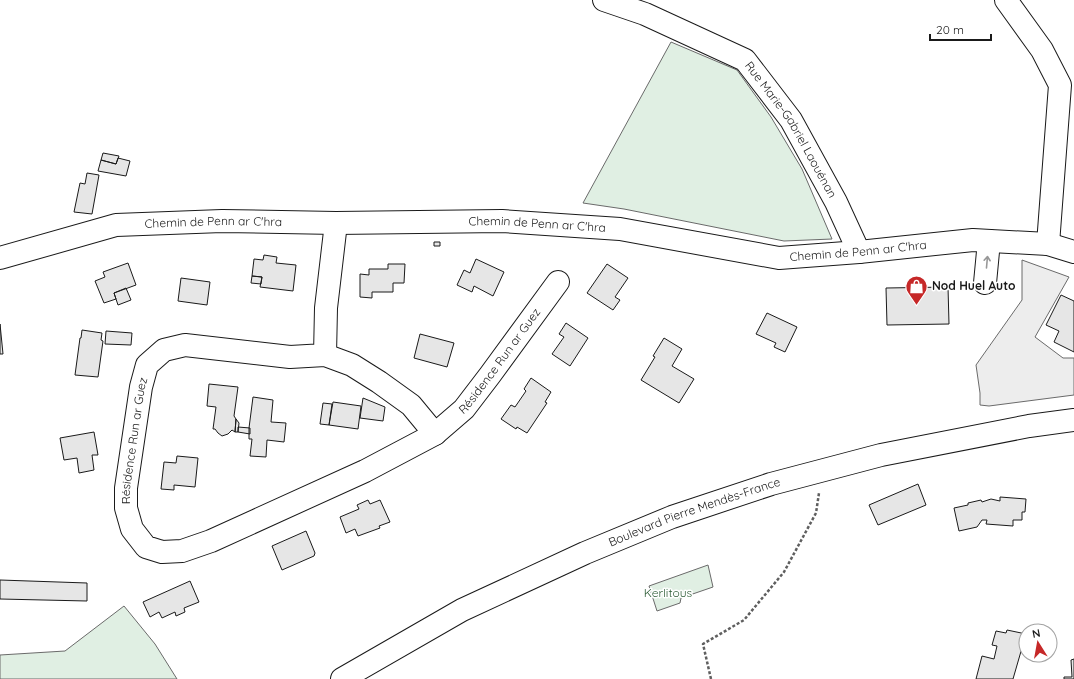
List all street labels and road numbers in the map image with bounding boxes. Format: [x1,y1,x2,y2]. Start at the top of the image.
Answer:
street label: Rue Marie-Gabriel Laouénan [742,58,840,200]
street label: Chemin de Penn ar C'hra [144,213,282,231]
street label: Chemin de Penn ar C'hra [468,213,606,235]
street label: Chemin de Penn ar C'hra [789,237,927,264]
street label: Résidence Run ar Guez [455,305,544,417]
street label: Résidence Run ar Guez [118,375,150,504]
street label: Boulevard Pierre Mendès-France [606,474,782,549]

